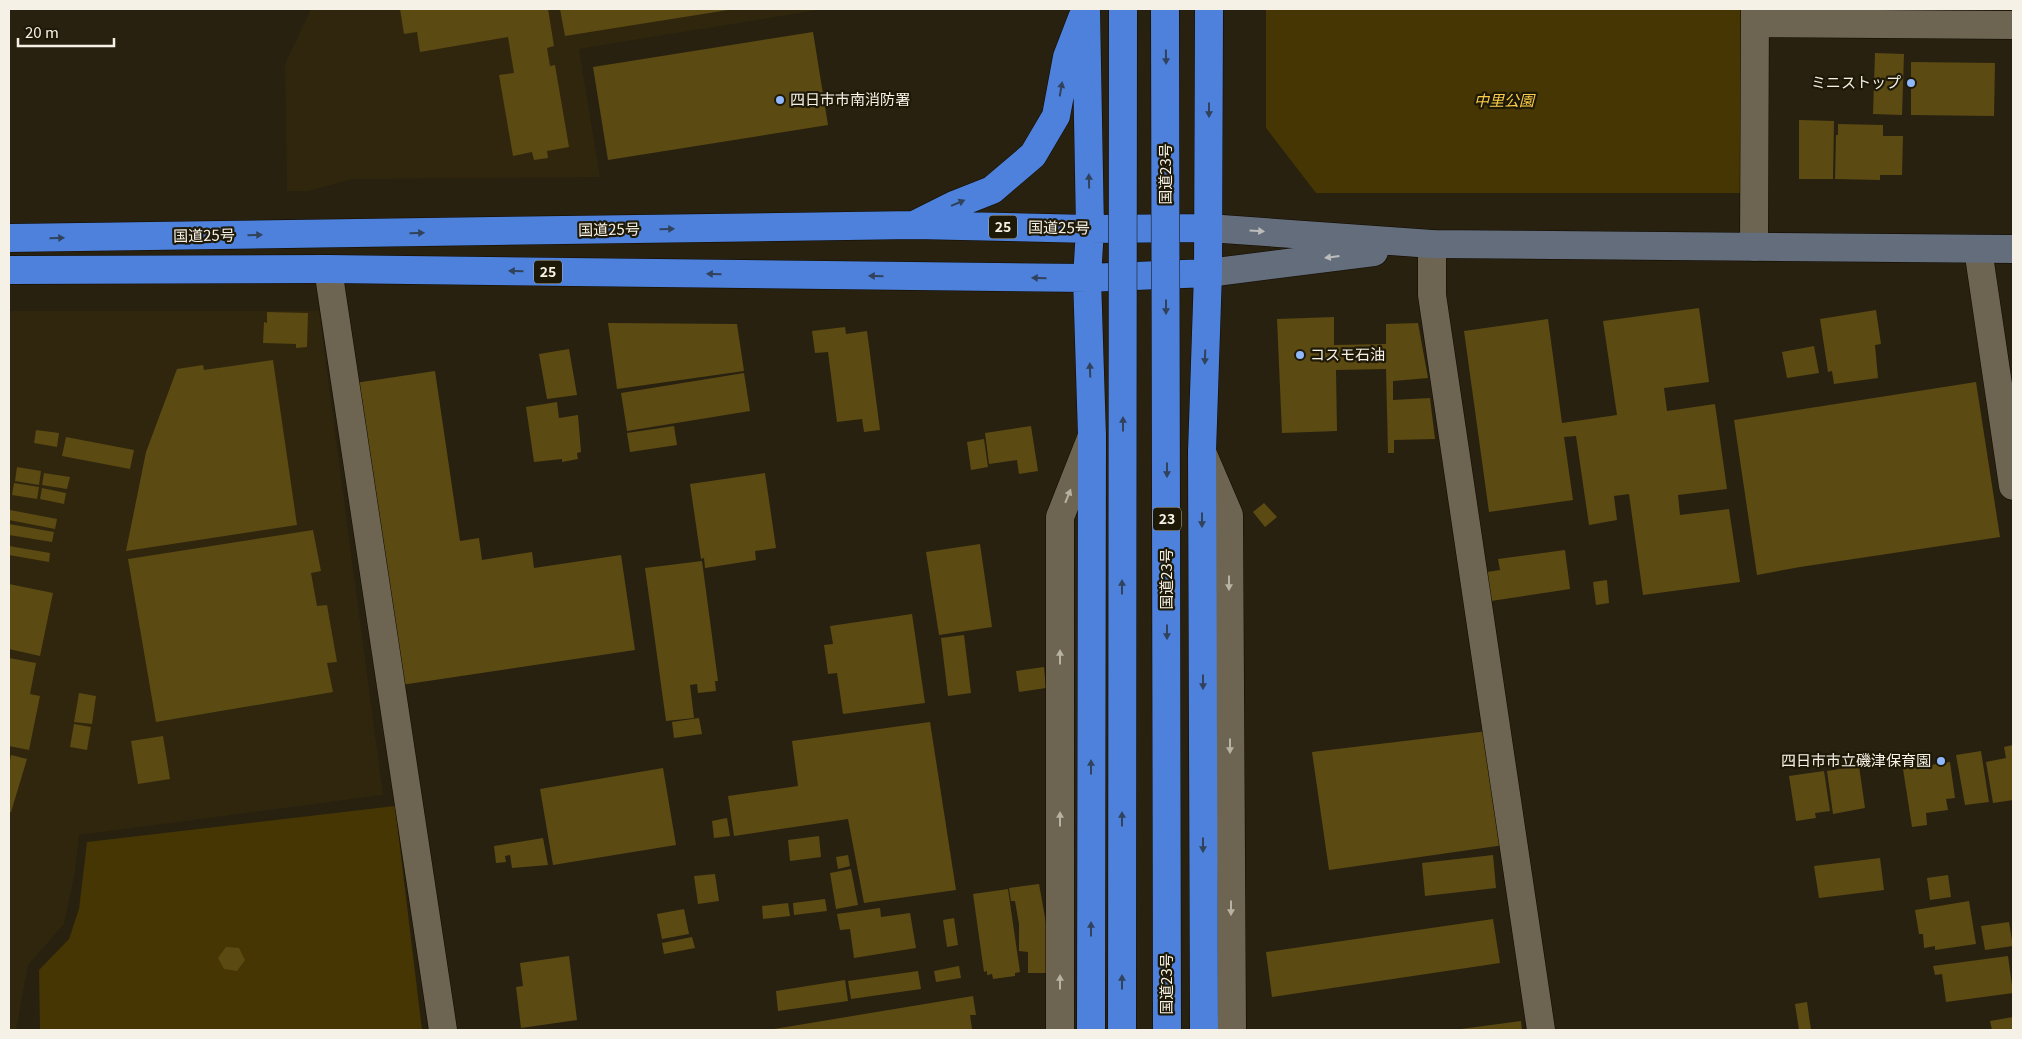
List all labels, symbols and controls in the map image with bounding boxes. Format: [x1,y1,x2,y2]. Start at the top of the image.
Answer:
scale bar [18,15,114,47]
text: 20 m [25,21,59,42]
one-way arrow [1162,50,1170,66]
place label: ミニストップ [1811,71,1901,92]
marker: ミニストップ [1905,77,1917,89]
one-way arrow [1057,81,1065,97]
place label: 四日市市南消防署 [790,88,910,109]
park label: 中里公園 [1474,89,1536,110]
marker: 四日市市南消防署 [774,94,786,106]
one-way arrow [1205,102,1213,118]
street label: 国道23号 [1154,143,1175,205]
one-way arrow [1085,172,1093,188]
one-way arrow [951,199,966,207]
street label: 国道25号 [1028,215,1090,238]
road number: 25 [989,216,1017,238]
street label: 国道25号 [578,217,640,240]
street label: 国道25号 [173,223,235,246]
one-way arrow [660,225,676,233]
one-way arrow [410,228,426,236]
one-way arrow [1249,228,1265,236]
one-way arrow [247,231,263,239]
one-way arrow [50,234,66,242]
one-way arrow [1324,253,1340,261]
road number: 25 [534,260,562,284]
one-way arrow [508,267,524,275]
one-way arrow [705,270,721,278]
one-way arrow [868,272,884,280]
one-way arrow [1030,274,1046,282]
one-way arrow [1162,300,1170,316]
place label: コスモ石油 [1310,343,1385,364]
one-way arrow [1201,349,1209,365]
marker: コスモ石油 [1294,349,1306,361]
one-way arrow [1086,362,1094,378]
one-way arrow [1119,416,1127,432]
one-way arrow [1163,462,1171,478]
one-way arrow [1065,488,1073,503]
road number: 23 [1153,508,1181,530]
one-way arrow [1199,512,1207,528]
street label: 国道23号 [1155,548,1176,610]
one-way arrow [1225,575,1233,591]
one-way arrow [1118,578,1126,594]
one-way arrow [1163,625,1171,641]
one-way arrow [1056,648,1064,664]
one-way arrow [1199,674,1207,690]
one-way arrow [1226,738,1234,754]
place label: 四日市市立磯津保育園 [1781,749,1931,770]
marker: 四日市市立磯津保育園 [1935,755,1947,767]
one-way arrow [1087,758,1095,774]
one-way arrow [1056,811,1064,827]
one-way arrow [1118,811,1126,827]
one-way arrow [1199,837,1207,853]
one-way arrow [1227,900,1235,916]
one-way arrow [1087,921,1095,937]
street label: 国道23号 [1155,953,1176,1015]
one-way arrow [1056,973,1064,989]
one-way arrow [1118,973,1126,989]

